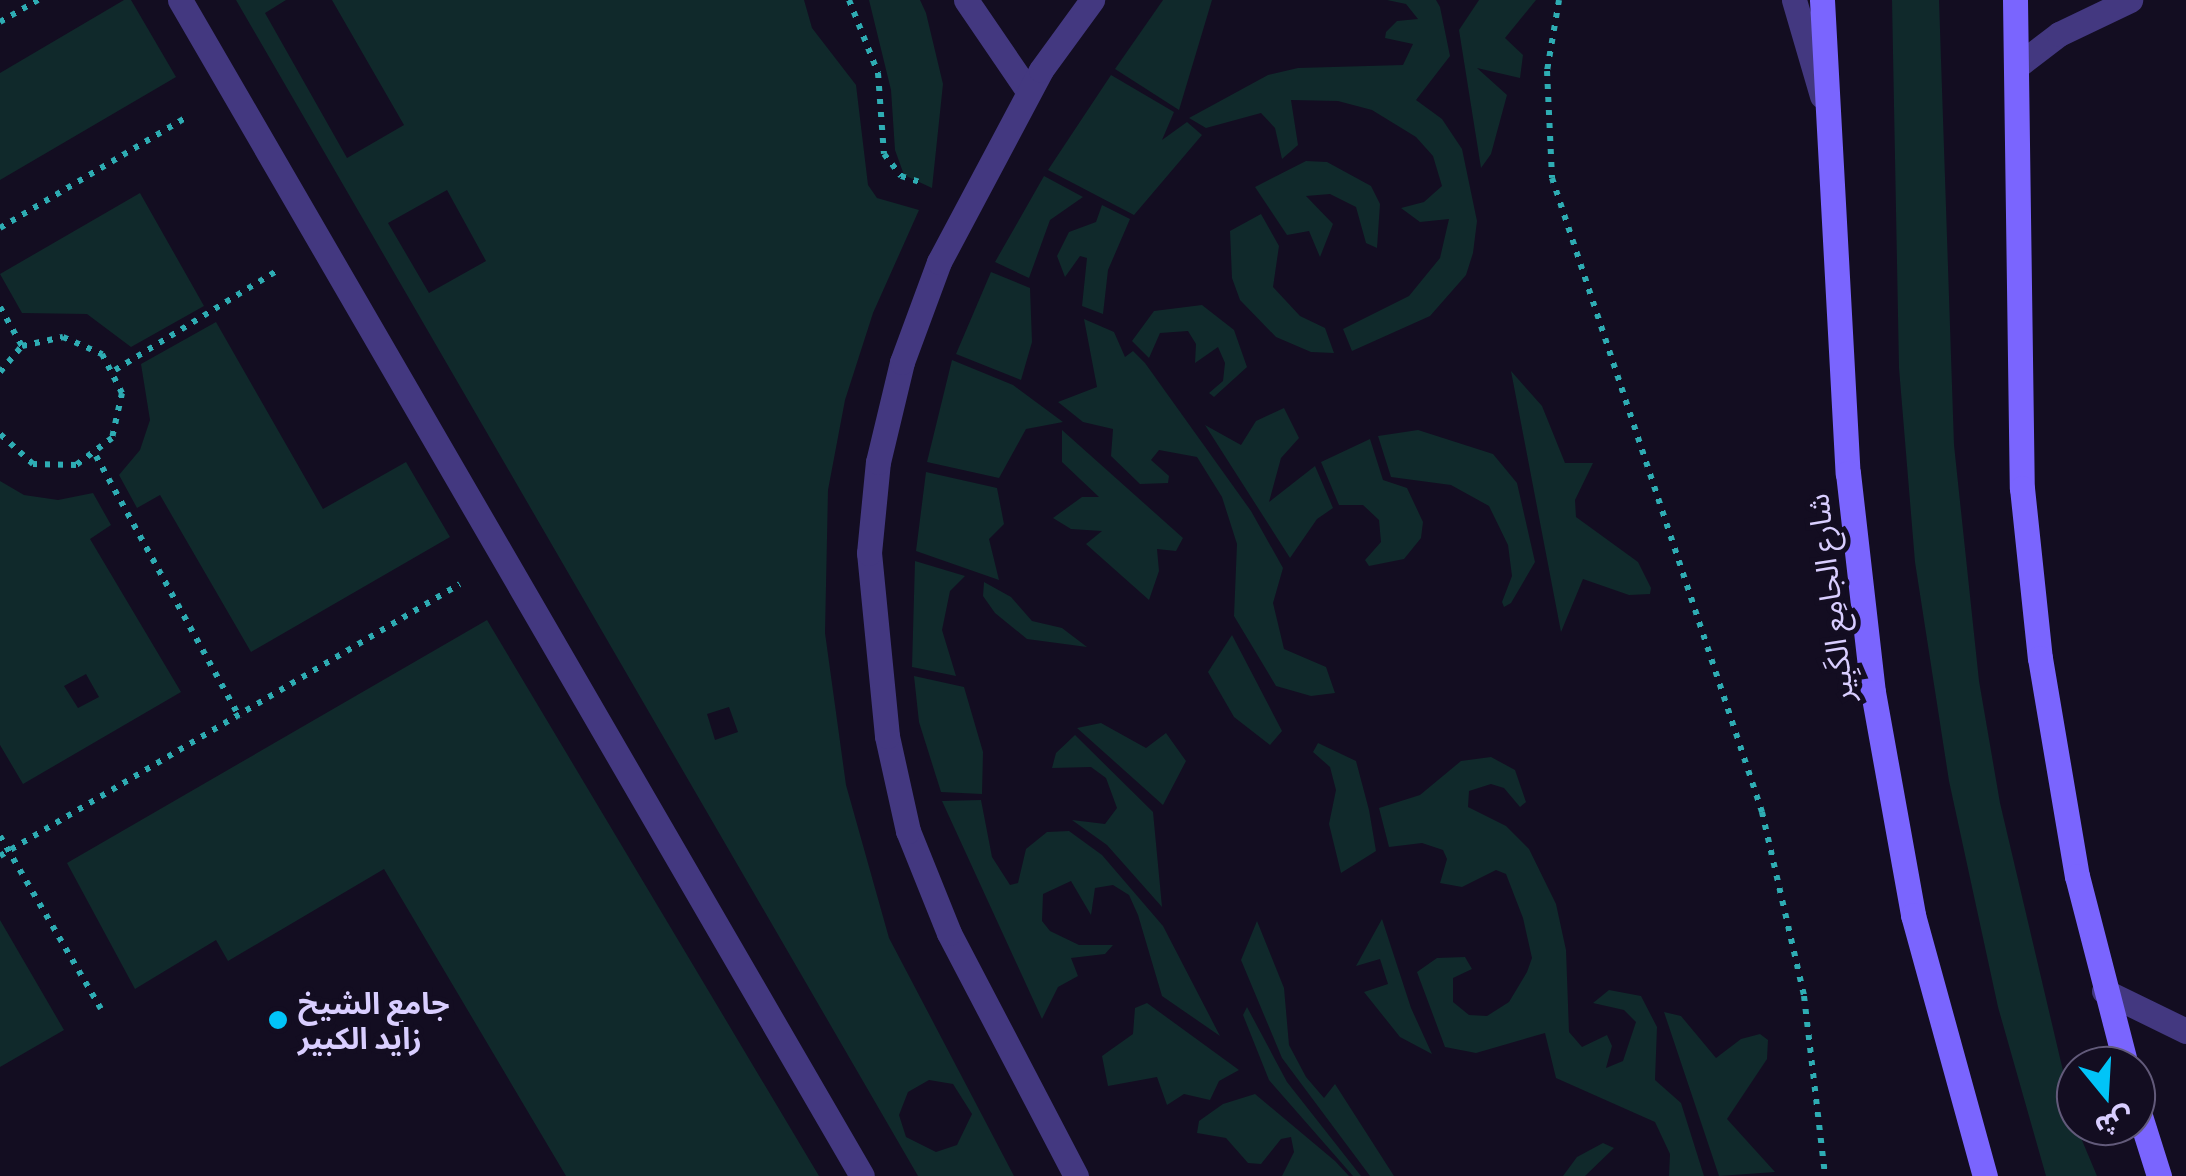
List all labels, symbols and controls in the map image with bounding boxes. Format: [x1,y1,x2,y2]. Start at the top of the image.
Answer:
street label: شارع الجامِع الكَبِير [1799,492,1861,704]
place label: جامع الشيخ زايد الكبير [298,985,450,1056]
marker: جامع الشيخ زايد الكبير [267,1009,289,1031]
north arrow [2056,1046,2156,1146]
text: ش [2090,1097,2140,1149]

